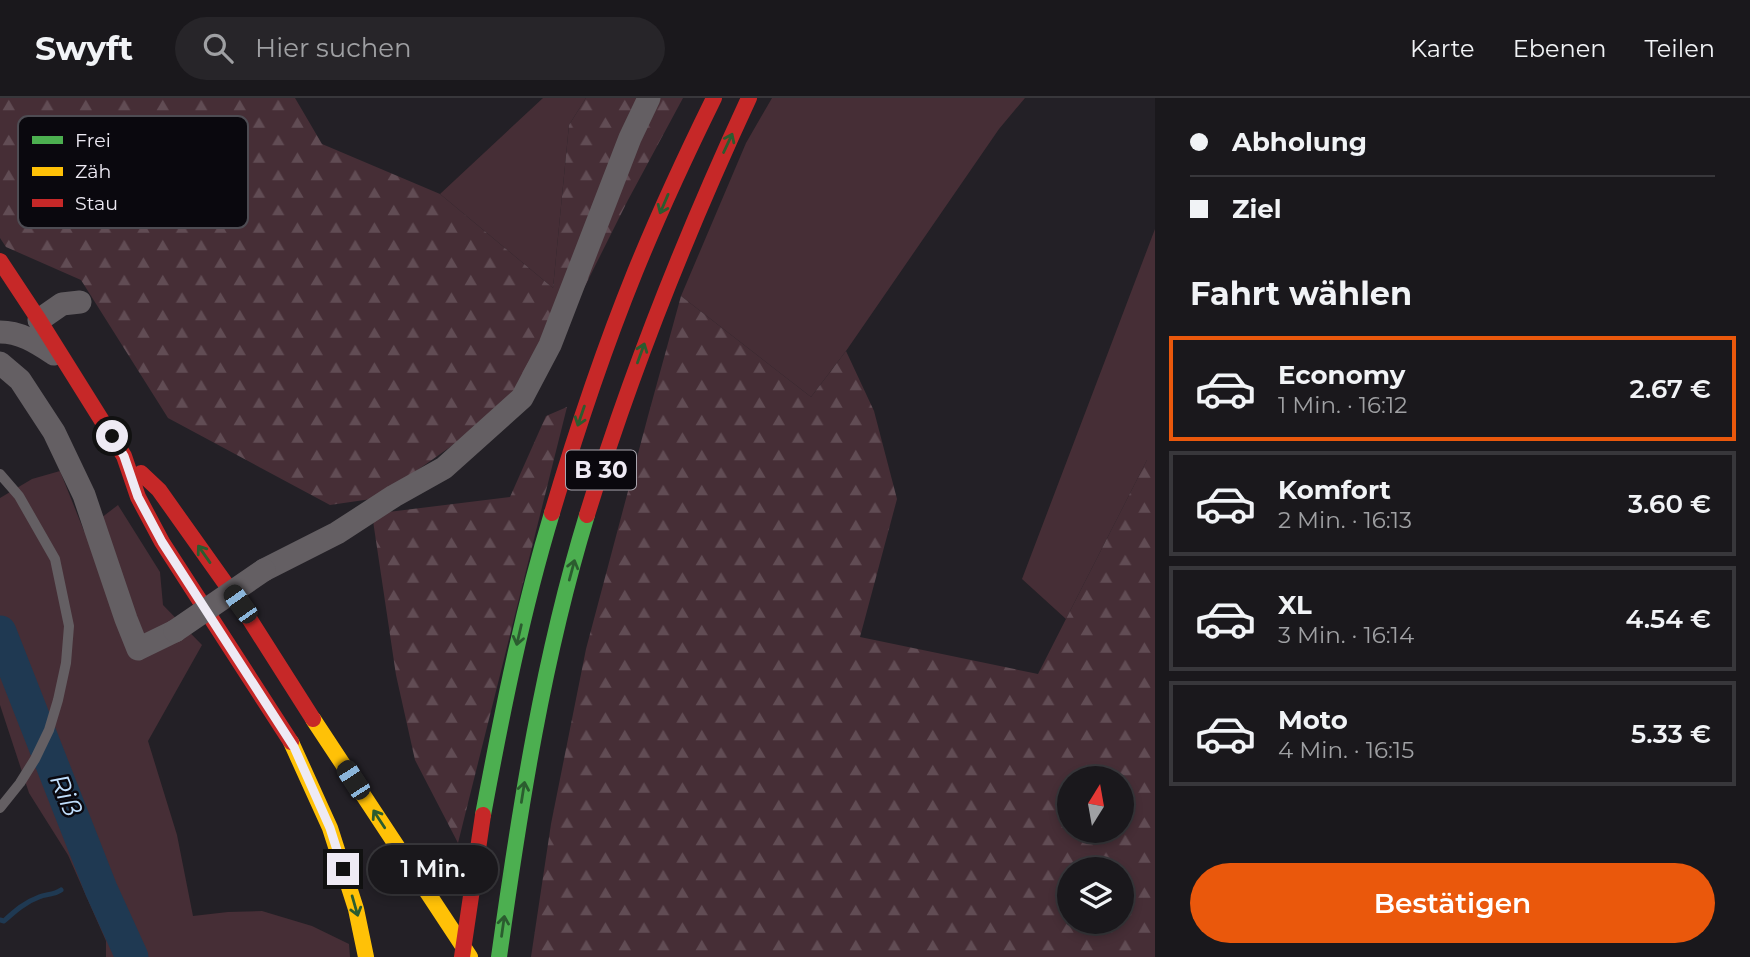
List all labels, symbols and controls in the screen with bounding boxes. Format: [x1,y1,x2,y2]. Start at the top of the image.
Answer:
search box [175,17,665,80]
text: Swyft [35,28,133,68]
icon: search [199,29,237,67]
text: Hier suchen [255,32,412,64]
text: Karte [1410,34,1475,63]
text: Ebenen [1513,34,1606,63]
text: Teilen [1644,34,1715,63]
legend [18,116,248,228]
text: Abholung [1232,126,1367,158]
text: Frei [75,129,111,152]
one-way arrow [722,133,735,154]
text: Zäh [75,160,111,183]
text: Stau [75,192,118,215]
one-way arrow [657,193,670,214]
text: Ziel [1232,193,1282,225]
text: Fahrt wählen [1190,274,1412,313]
one-way arrow [636,342,648,364]
icon: car [1194,357,1257,420]
text: Economy [1278,359,1405,391]
text: 2.67 € [1630,373,1711,405]
text: 1 Min. · 16:12 [1278,391,1407,419]
one-way arrow [574,405,587,427]
route start [96,420,128,452]
road number: B 30 [566,450,636,490]
icon: car [1194,472,1257,535]
text: Komfort [1278,474,1391,506]
text: 3.60 € [1628,488,1711,520]
text: 2 Min. · 16:13 [1278,506,1412,534]
one-way arrow [197,545,211,564]
one-way arrow [566,559,579,581]
car [220,581,261,627]
icon: car [1194,587,1257,650]
text: XL [1278,589,1312,621]
text: 4.54 € [1626,603,1711,635]
text: 3 Min. · 16:14 [1278,621,1414,649]
one-way arrow [511,623,525,646]
icon: car [1194,702,1257,765]
text: Moto [1278,704,1348,736]
text: 5.33 € [1631,718,1711,750]
text: 4 Min. · 16:15 [1278,736,1414,764]
car [333,757,374,803]
north arrow [1057,766,1134,844]
map controls [1057,766,1134,934]
water label: Riß [43,769,89,821]
one-way arrow [517,781,530,804]
one-way arrow [371,809,385,829]
callout: 1 Min. [368,844,497,894]
route end [327,853,359,885]
text: 1 Min. [400,855,466,883]
button: layers [1057,857,1134,934]
button: Bestätigen [1190,863,1715,943]
one-way arrow [349,895,362,917]
one-way arrow [497,915,510,937]

